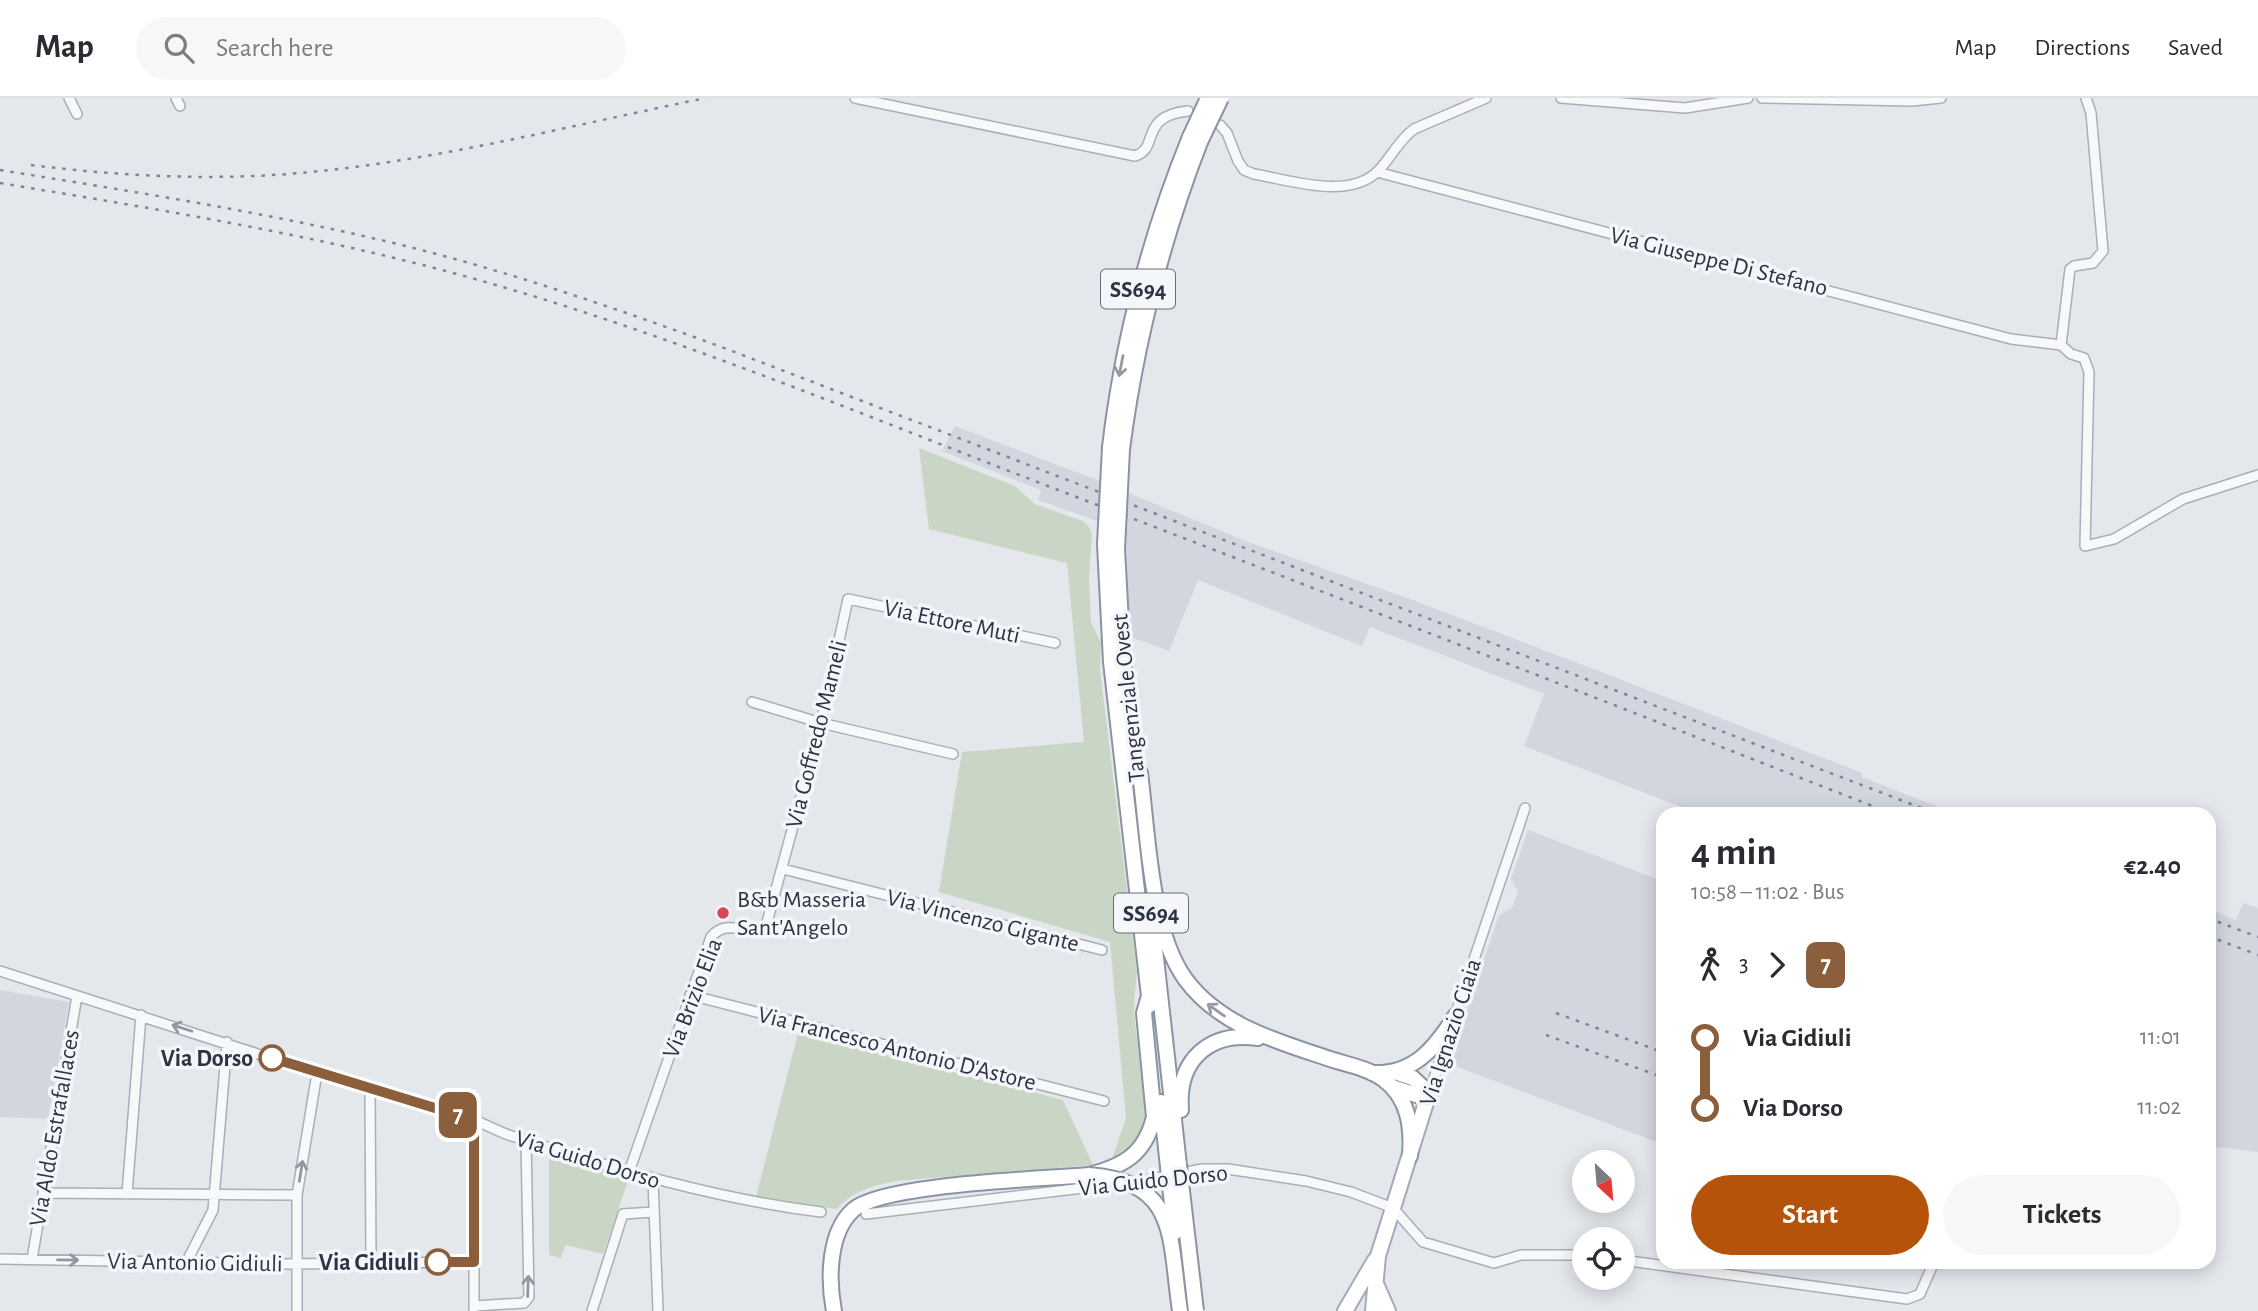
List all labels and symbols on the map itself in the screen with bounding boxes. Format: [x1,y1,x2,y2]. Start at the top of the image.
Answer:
street label: Via Giuseppe Di Stefano [1608,223,1830,301]
road number: SS694 [1101,270,1175,308]
one-way arrow [1113,354,1127,377]
street label: Via Ettore Muti [881,596,1022,648]
street label: Tangenziale Ovest [1108,612,1150,783]
street label: Via Goffredo Mameli [782,638,852,831]
street label: Via Vincenzo Gigante [884,885,1081,956]
place label: B&b Masseria Sant'Angelo [737,888,866,940]
road number: SS694 [1114,894,1188,932]
marker: B&b Masseria Sant'Angelo [715,905,731,921]
street label: Via Brizio Elia [659,935,727,1062]
street label: Via Ignazio Ciaia [1416,956,1486,1109]
street label: Via Francesco Antonio D'Astore [755,1003,1038,1095]
one-way arrow [1207,1003,1226,1017]
one-way arrow [172,1021,194,1034]
street label: Via Aldo Estrafallaces [26,1028,84,1228]
marker: Via Dorso [259,1045,285,1071]
place label: Via Dorso [161,1047,253,1071]
line badge: 7 [435,1092,481,1138]
street label: Via Guido Dorso [512,1127,663,1193]
north arrow [1572,1150,1634,1213]
one-way arrow [295,1160,308,1183]
street label: Via Guido Dorso [1077,1161,1229,1201]
street label: Via Antonio Gidiuli [107,1249,283,1277]
marker: Via Gidiuli [425,1249,451,1275]
place label: Via Gidiuli [319,1251,419,1275]
one-way arrow [56,1254,79,1267]
one-way arrow [521,1275,534,1298]

